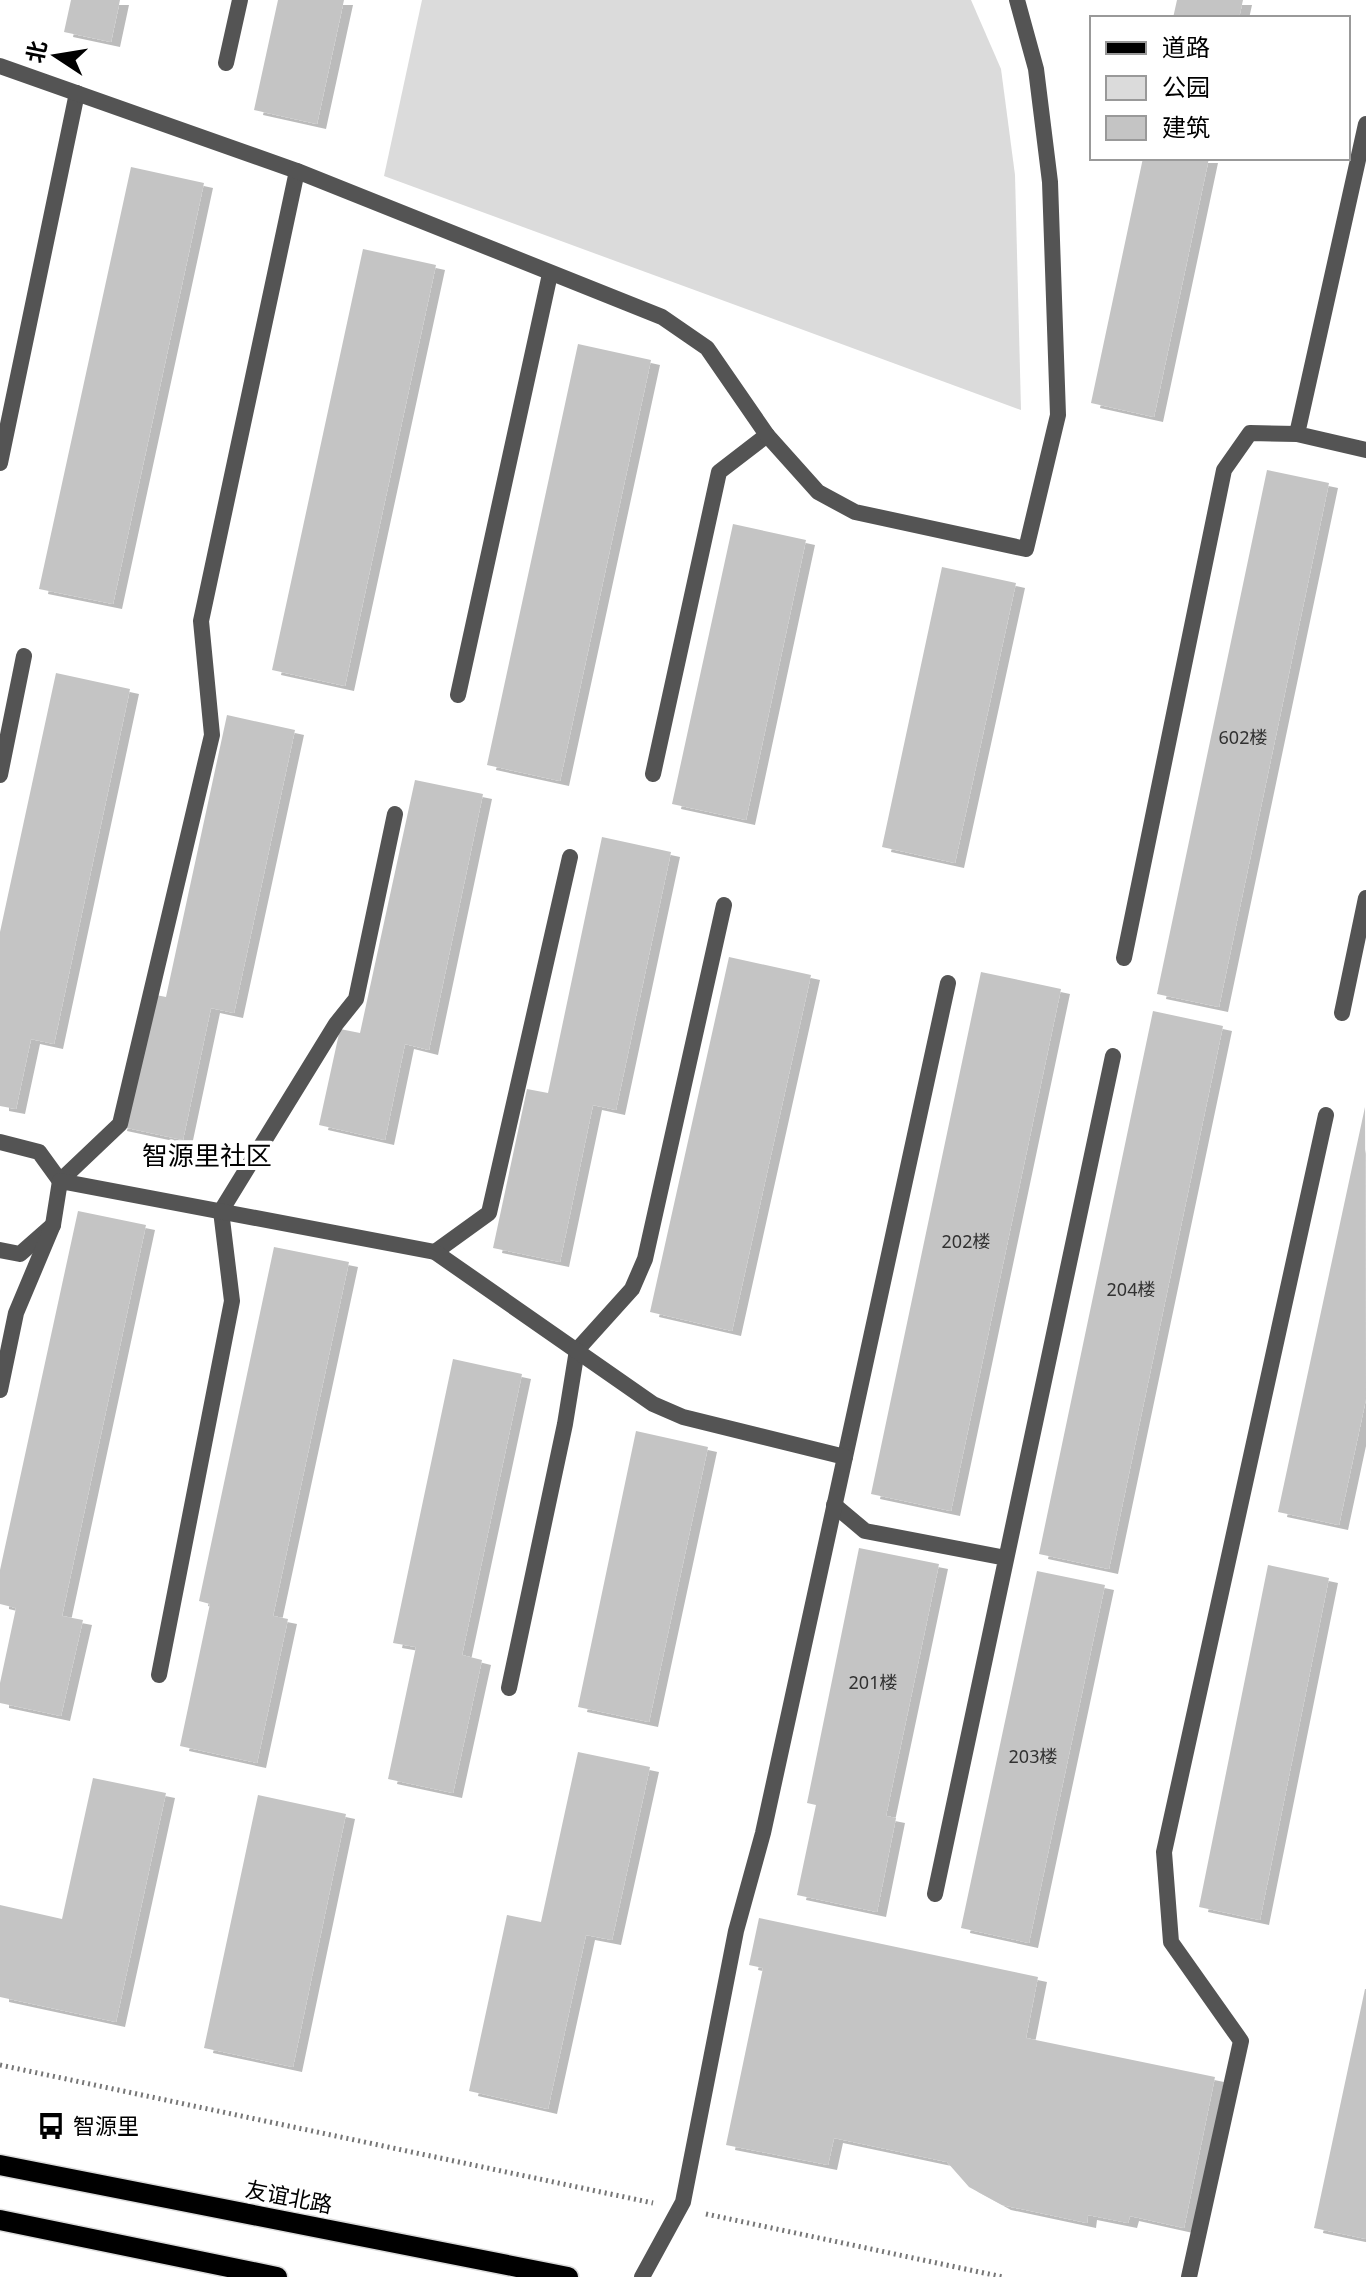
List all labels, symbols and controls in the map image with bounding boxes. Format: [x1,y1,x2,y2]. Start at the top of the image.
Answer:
north arrow [16,16,96,96]
legend [1090,16,1350,160]
text: 道路 [1162,30,1210,63]
text: 北 [18,38,52,66]
text: 公园 [1162,70,1210,103]
text: 建筑 [1162,110,1210,143]
house number: 602楼 [1219,725,1267,749]
district label: 智源里社区 [142,1137,272,1173]
house number: 202楼 [942,1229,990,1253]
house number: 204楼 [1107,1277,1155,1301]
house number: 201楼 [849,1670,897,1694]
house number: 203楼 [1009,1744,1057,1768]
place label: 智源里 [73,2110,139,2140]
bus stop icon: 智源里 [36,2111,66,2141]
street label: 友谊北路 [243,2173,335,2219]

